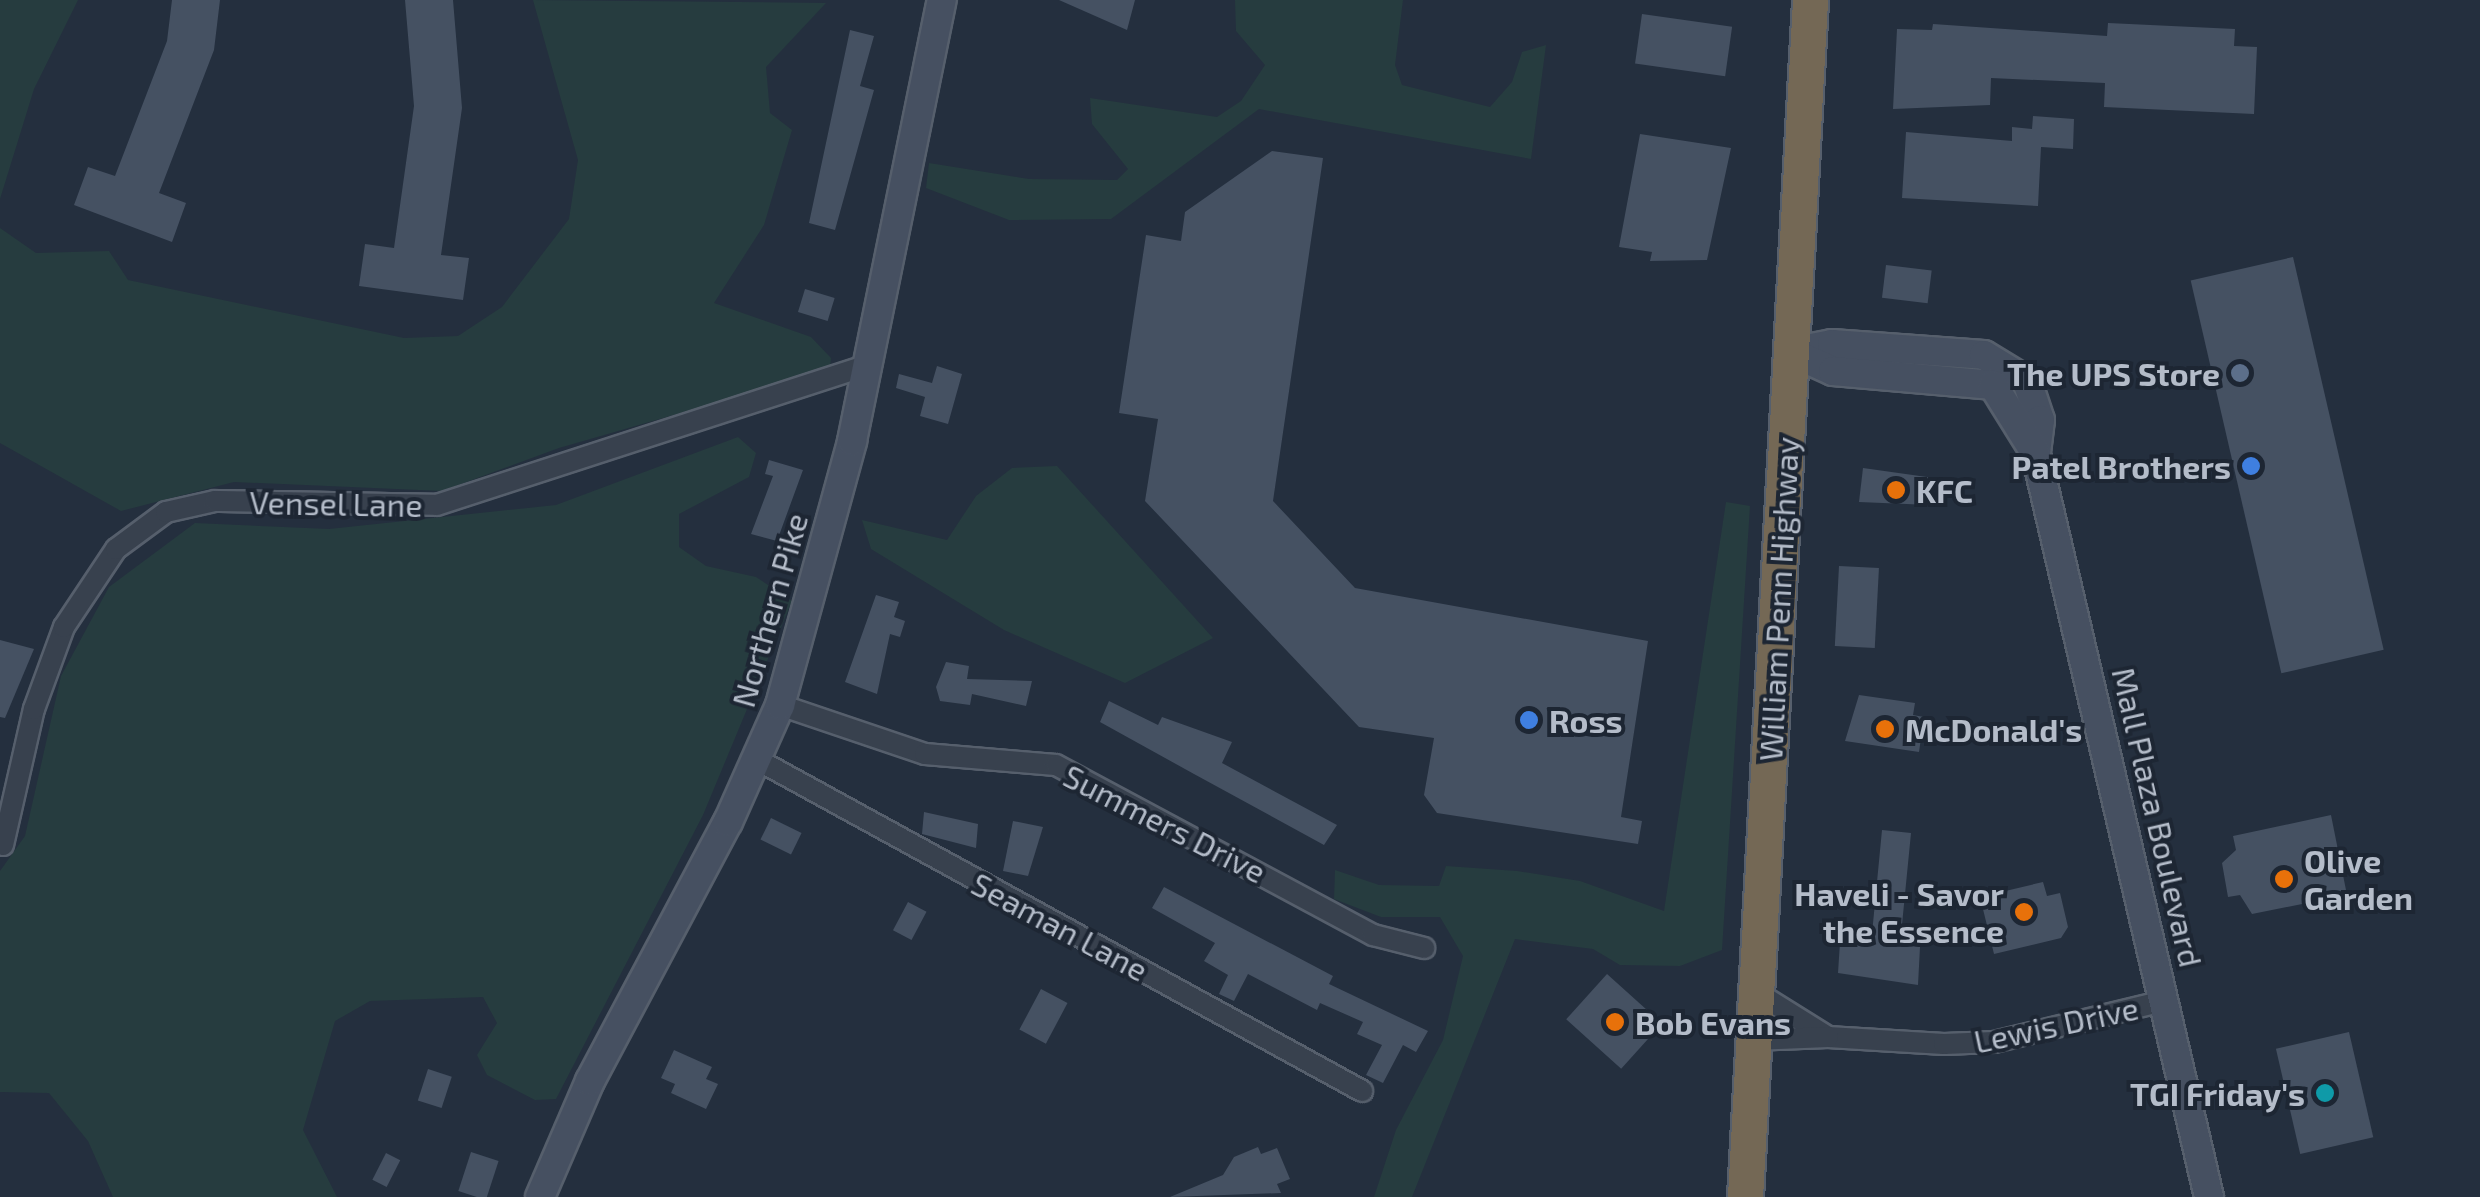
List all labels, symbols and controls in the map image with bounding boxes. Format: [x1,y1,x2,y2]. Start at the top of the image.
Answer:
place label: The UPS Store [2007,354,2220,392]
marker: The UPS Store [2229,362,2251,384]
street label: William Penn Highway [1750,436,1806,762]
place label: Patel Brothers [2011,447,2231,485]
marker: Patel Brothers [2240,455,2262,477]
place label: KFC [1916,471,1973,509]
marker: KFC [1885,479,1907,501]
street label: Vensel Lane [249,482,423,524]
street label: Northern Pike [723,509,815,711]
street label: Mall Plaza Boulevard [2105,663,2211,971]
place label: Ross [1549,701,1622,739]
marker: Ross [1518,709,1540,731]
place label: McDonald's [1905,710,2082,748]
marker: McDonald's [1874,718,1896,740]
street label: Summers Drive [1058,756,1272,890]
place label: Olive Garden [2304,842,2413,917]
street label: Seaman Lane [965,864,1155,988]
marker: Olive Garden [2273,868,2295,890]
place label: Haveli - Savor the Essence [1794,875,2004,950]
marker: Haveli - Savor the Essence [2013,901,2035,923]
street label: Lewis Drive [1970,988,2142,1060]
place label: Bob Evans [1635,1003,1791,1041]
marker: Bob Evans [1604,1011,1626,1033]
place label: TGI Friday's [2130,1074,2305,1112]
marker: TGI Friday's [2314,1082,2336,1104]

